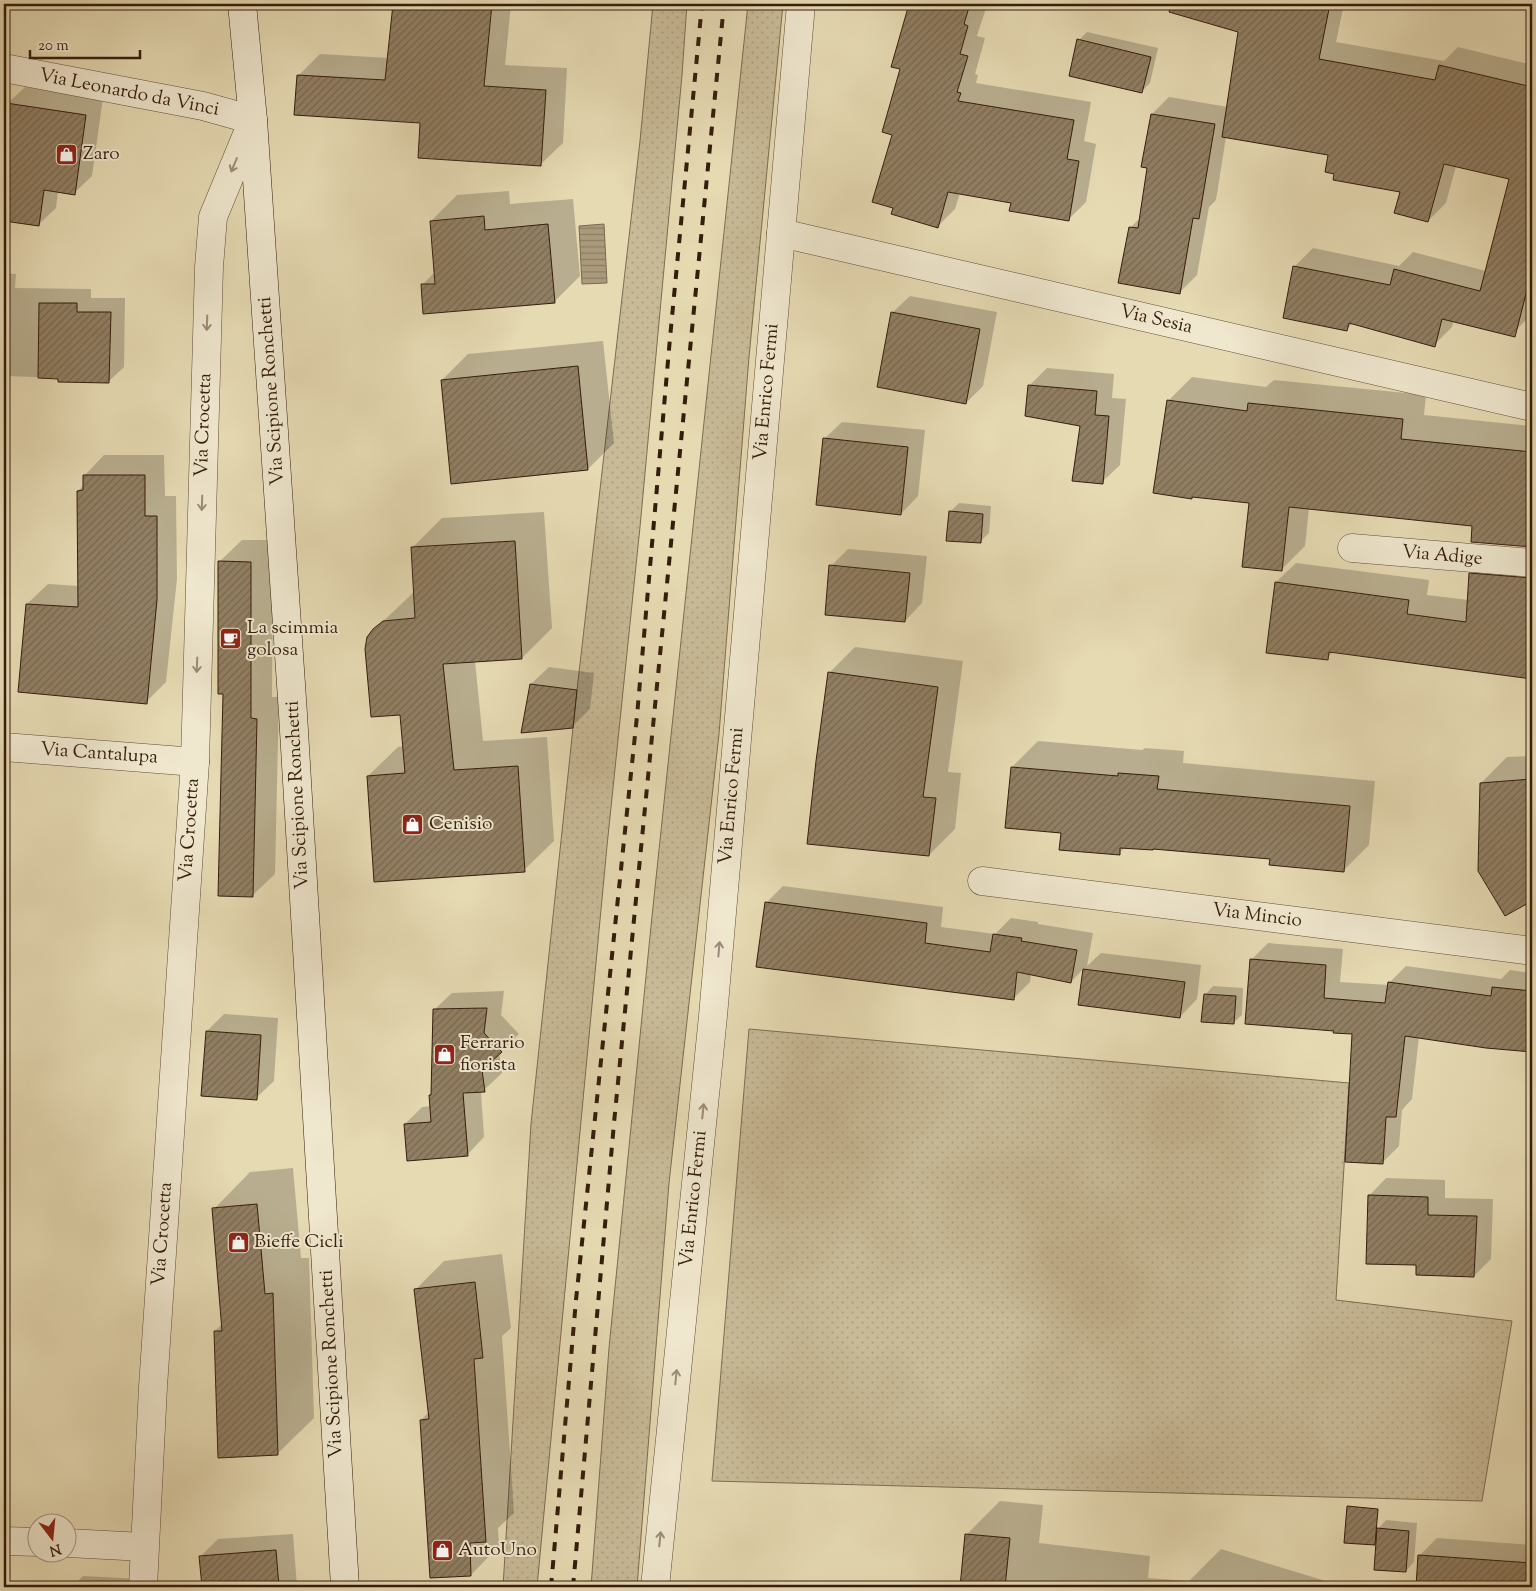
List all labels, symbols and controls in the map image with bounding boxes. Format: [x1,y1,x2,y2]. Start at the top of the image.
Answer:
scale bar [30,28,140,60]
text: 20 m [38,36,69,57]
street label: Via Leonardo da Vinci [37,62,221,124]
place label: Zaro [83,141,120,168]
shop icon: Zaro [55,142,79,166]
one-way arrow [229,157,239,172]
street label: Via Scipione Ronchetti [252,296,292,486]
street label: Via Sesia [1117,298,1195,342]
one-way arrow [202,314,212,331]
street label: Via Enrico Fermi [748,322,786,462]
street label: Via Crocetta [189,372,219,477]
one-way arrow [197,494,207,511]
street label: Via Adige [1400,539,1484,573]
place label: La scimmia golosa [247,615,339,664]
cafe icon: La scimmia golosa [219,627,243,651]
one-way arrow [193,657,202,673]
street label: Via Scipione Ronchetti [280,700,316,890]
street label: Via Enrico Fermi [713,726,751,866]
street label: Via Cantalupa [39,736,159,772]
street label: Via Crocetta [173,777,207,883]
place label: Cenisio [429,811,492,838]
shop icon: Cenisio [401,812,425,836]
street label: Via Mincio [1210,897,1304,935]
one-way arrow [714,941,723,957]
place label: Ferrario fiorista [460,1030,525,1079]
shop icon: Ferrario fiorista [432,1042,456,1066]
one-way arrow [698,1103,708,1119]
street label: Via Enrico Fermi [673,1129,715,1269]
street label: Via Crocetta [146,1181,180,1287]
place label: Bieffe Cicli [254,1229,344,1256]
shop icon: Bieffe Cicli [226,1230,250,1254]
street label: Via Scipione Ronchetti [314,1269,350,1459]
one-way arrow [671,1369,681,1385]
north arrow [28,1514,78,1564]
one-way arrow [655,1531,665,1547]
text: N [47,1537,63,1560]
place label: AutoUno [458,1537,537,1564]
shop icon: AutoUno [430,1538,454,1562]

